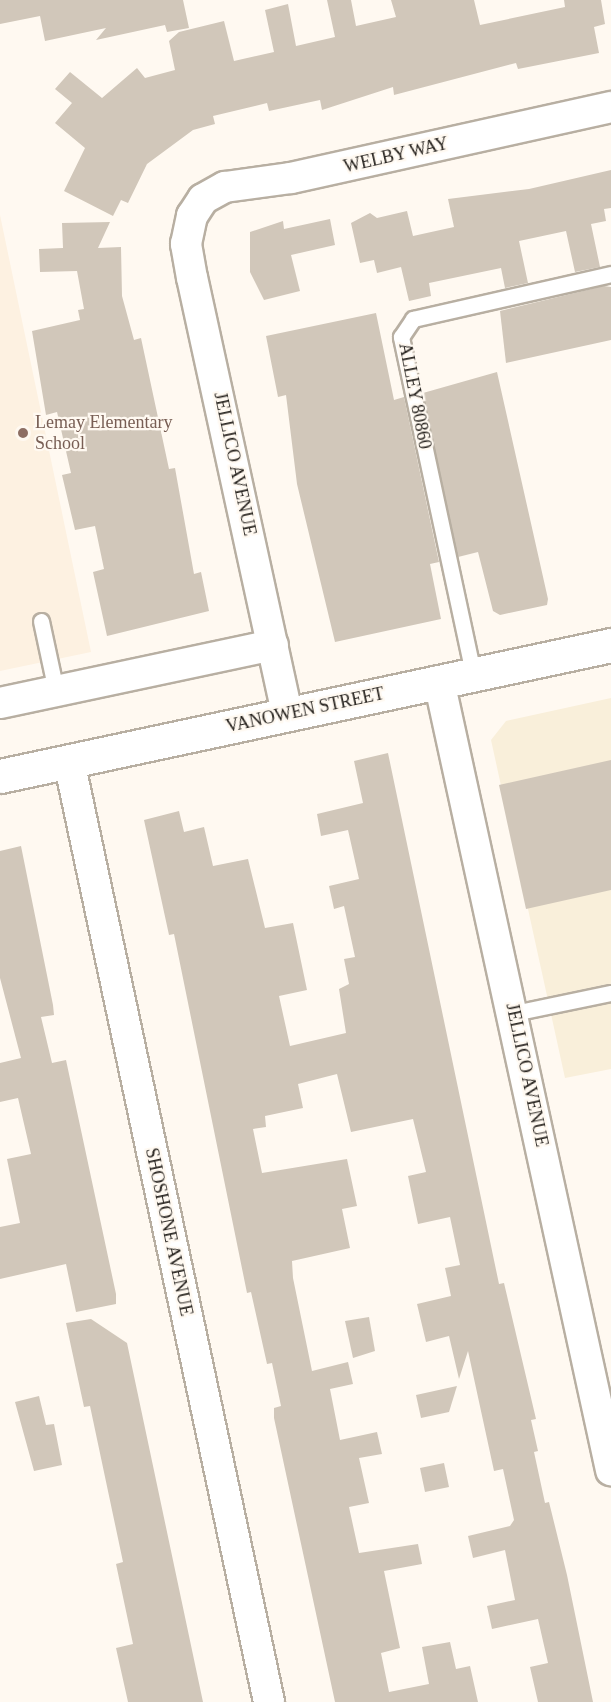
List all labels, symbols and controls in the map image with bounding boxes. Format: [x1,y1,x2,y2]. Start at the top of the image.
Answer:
street label: WELBY WAY [341,132,451,178]
street label: ALLEY 80860 [394,341,436,451]
street label: JELLICO AVENUE [209,390,261,538]
place label: Lemay Elementary School [35,412,172,454]
marker: Lemay Elementary School [16,426,30,440]
street label: VANOWEN STREET [224,683,386,737]
street label: JELLICO AVENUE [501,1001,553,1149]
street label: SHOSHONE AVENUE [141,1146,197,1318]

